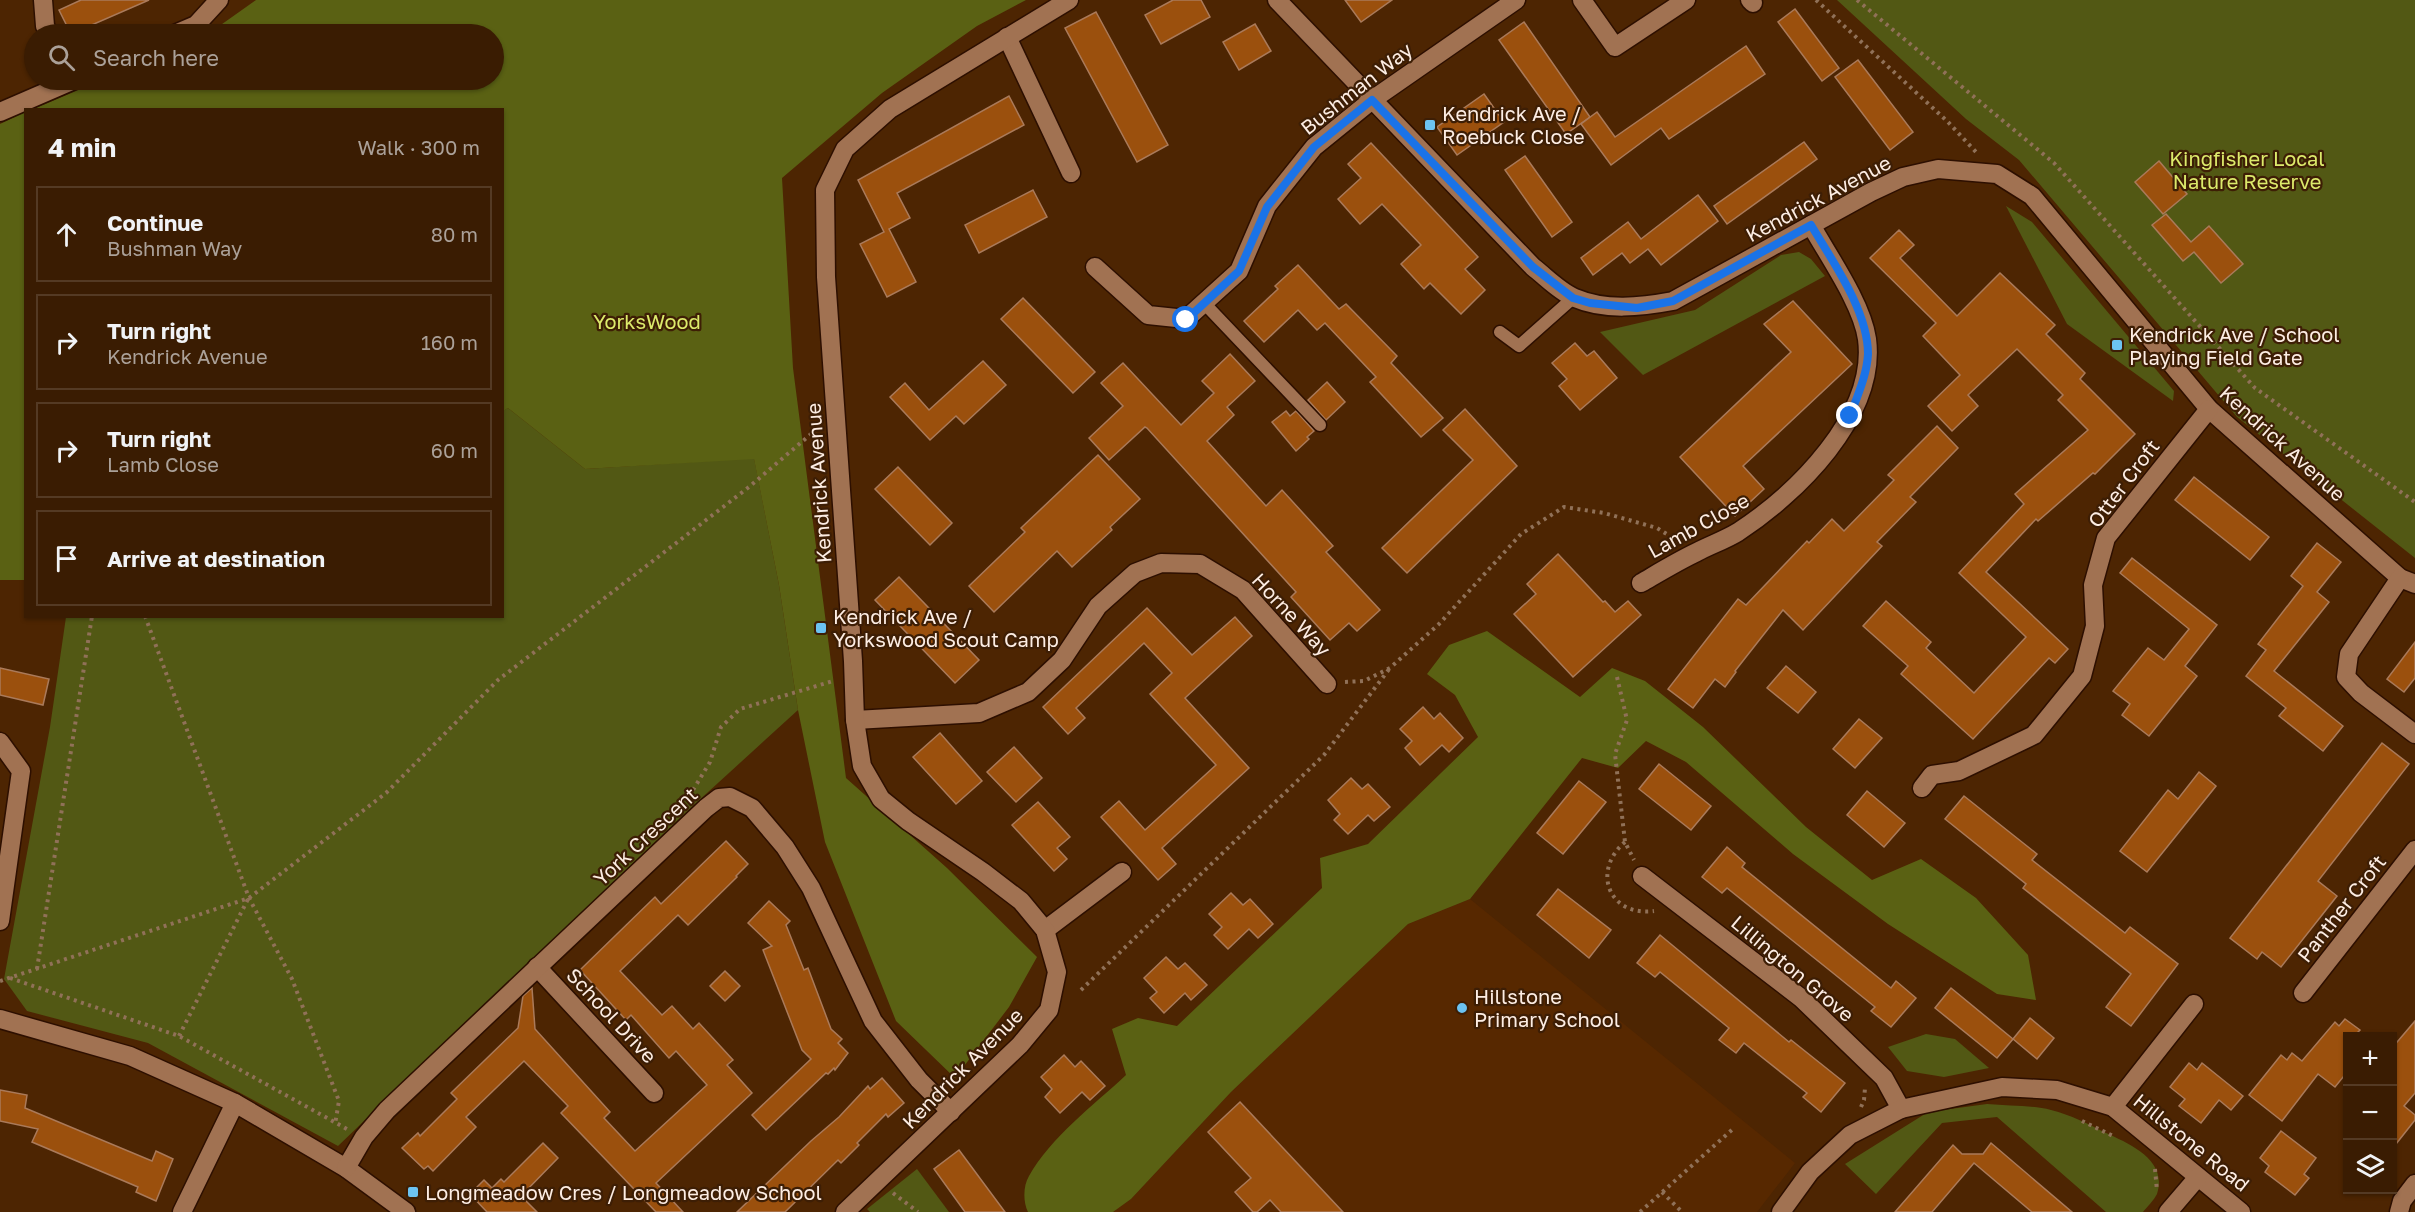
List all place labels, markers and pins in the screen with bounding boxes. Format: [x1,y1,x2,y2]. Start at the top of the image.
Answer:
place label: Kendrick Ave / Roebuck Close [1442,101,1585,148]
marker: Kendrick Ave / Roebuck Close [1423,118,1437,132]
place label: Kendrick Ave / School Playing Field Gate [2129,322,2340,369]
marker: Kendrick Ave / School Playing Field Gate [2110,338,2124,352]
place label: Kendrick Ave / Yorkswood Scout Camp [833,604,1059,651]
marker: Kendrick Ave / Yorkswood Scout Camp [814,621,828,635]
place label: Hillstone Primary School [1474,984,1620,1031]
marker: Hillstone Primary School [1455,1001,1469,1015]
place label: Longmeadow Cres / Longmeadow School [425,1180,822,1204]
marker: Longmeadow Cres / Longmeadow School [406,1185,420,1199]

